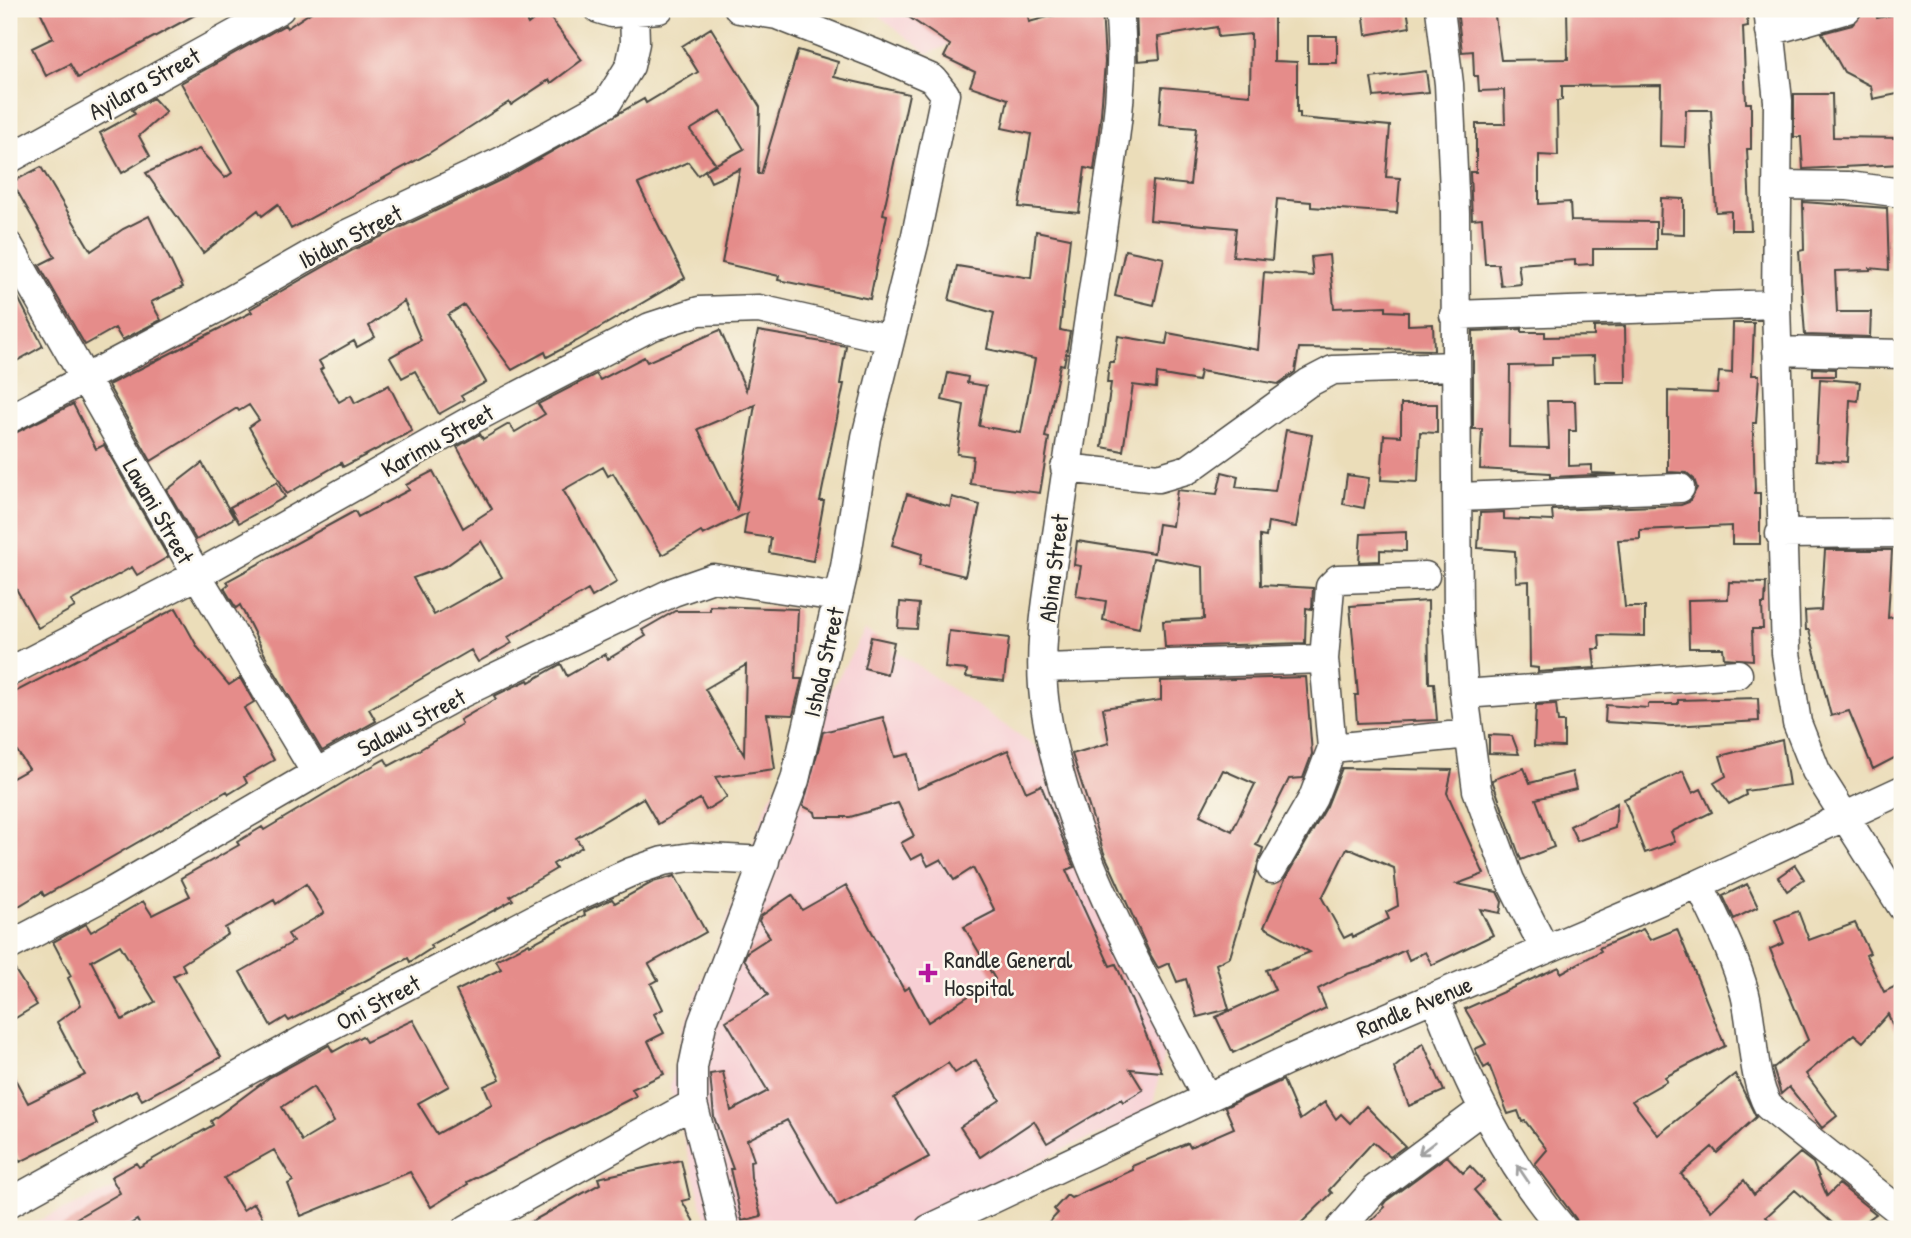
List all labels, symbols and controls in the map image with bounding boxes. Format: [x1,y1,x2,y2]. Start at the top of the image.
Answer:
street label: Ayilara Street [82,39,206,127]
street label: Ibidun Street [293,196,408,276]
street label: Karimu Street [375,396,500,484]
street label: Lawani Street [116,453,202,570]
street label: Abina Street [1031,511,1076,624]
street label: Ishola Street [795,603,851,720]
street label: Salawu Street [351,680,471,764]
place label: Randle General Hospital [944,943,1073,1003]
marker: Randle General Hospital [918,963,938,983]
street label: Oni Street [330,966,426,1037]
street label: Randle Avenue [1351,967,1477,1045]
one-way arrow [1418,1141,1437,1156]
one-way arrow [1516,1165,1530,1184]

